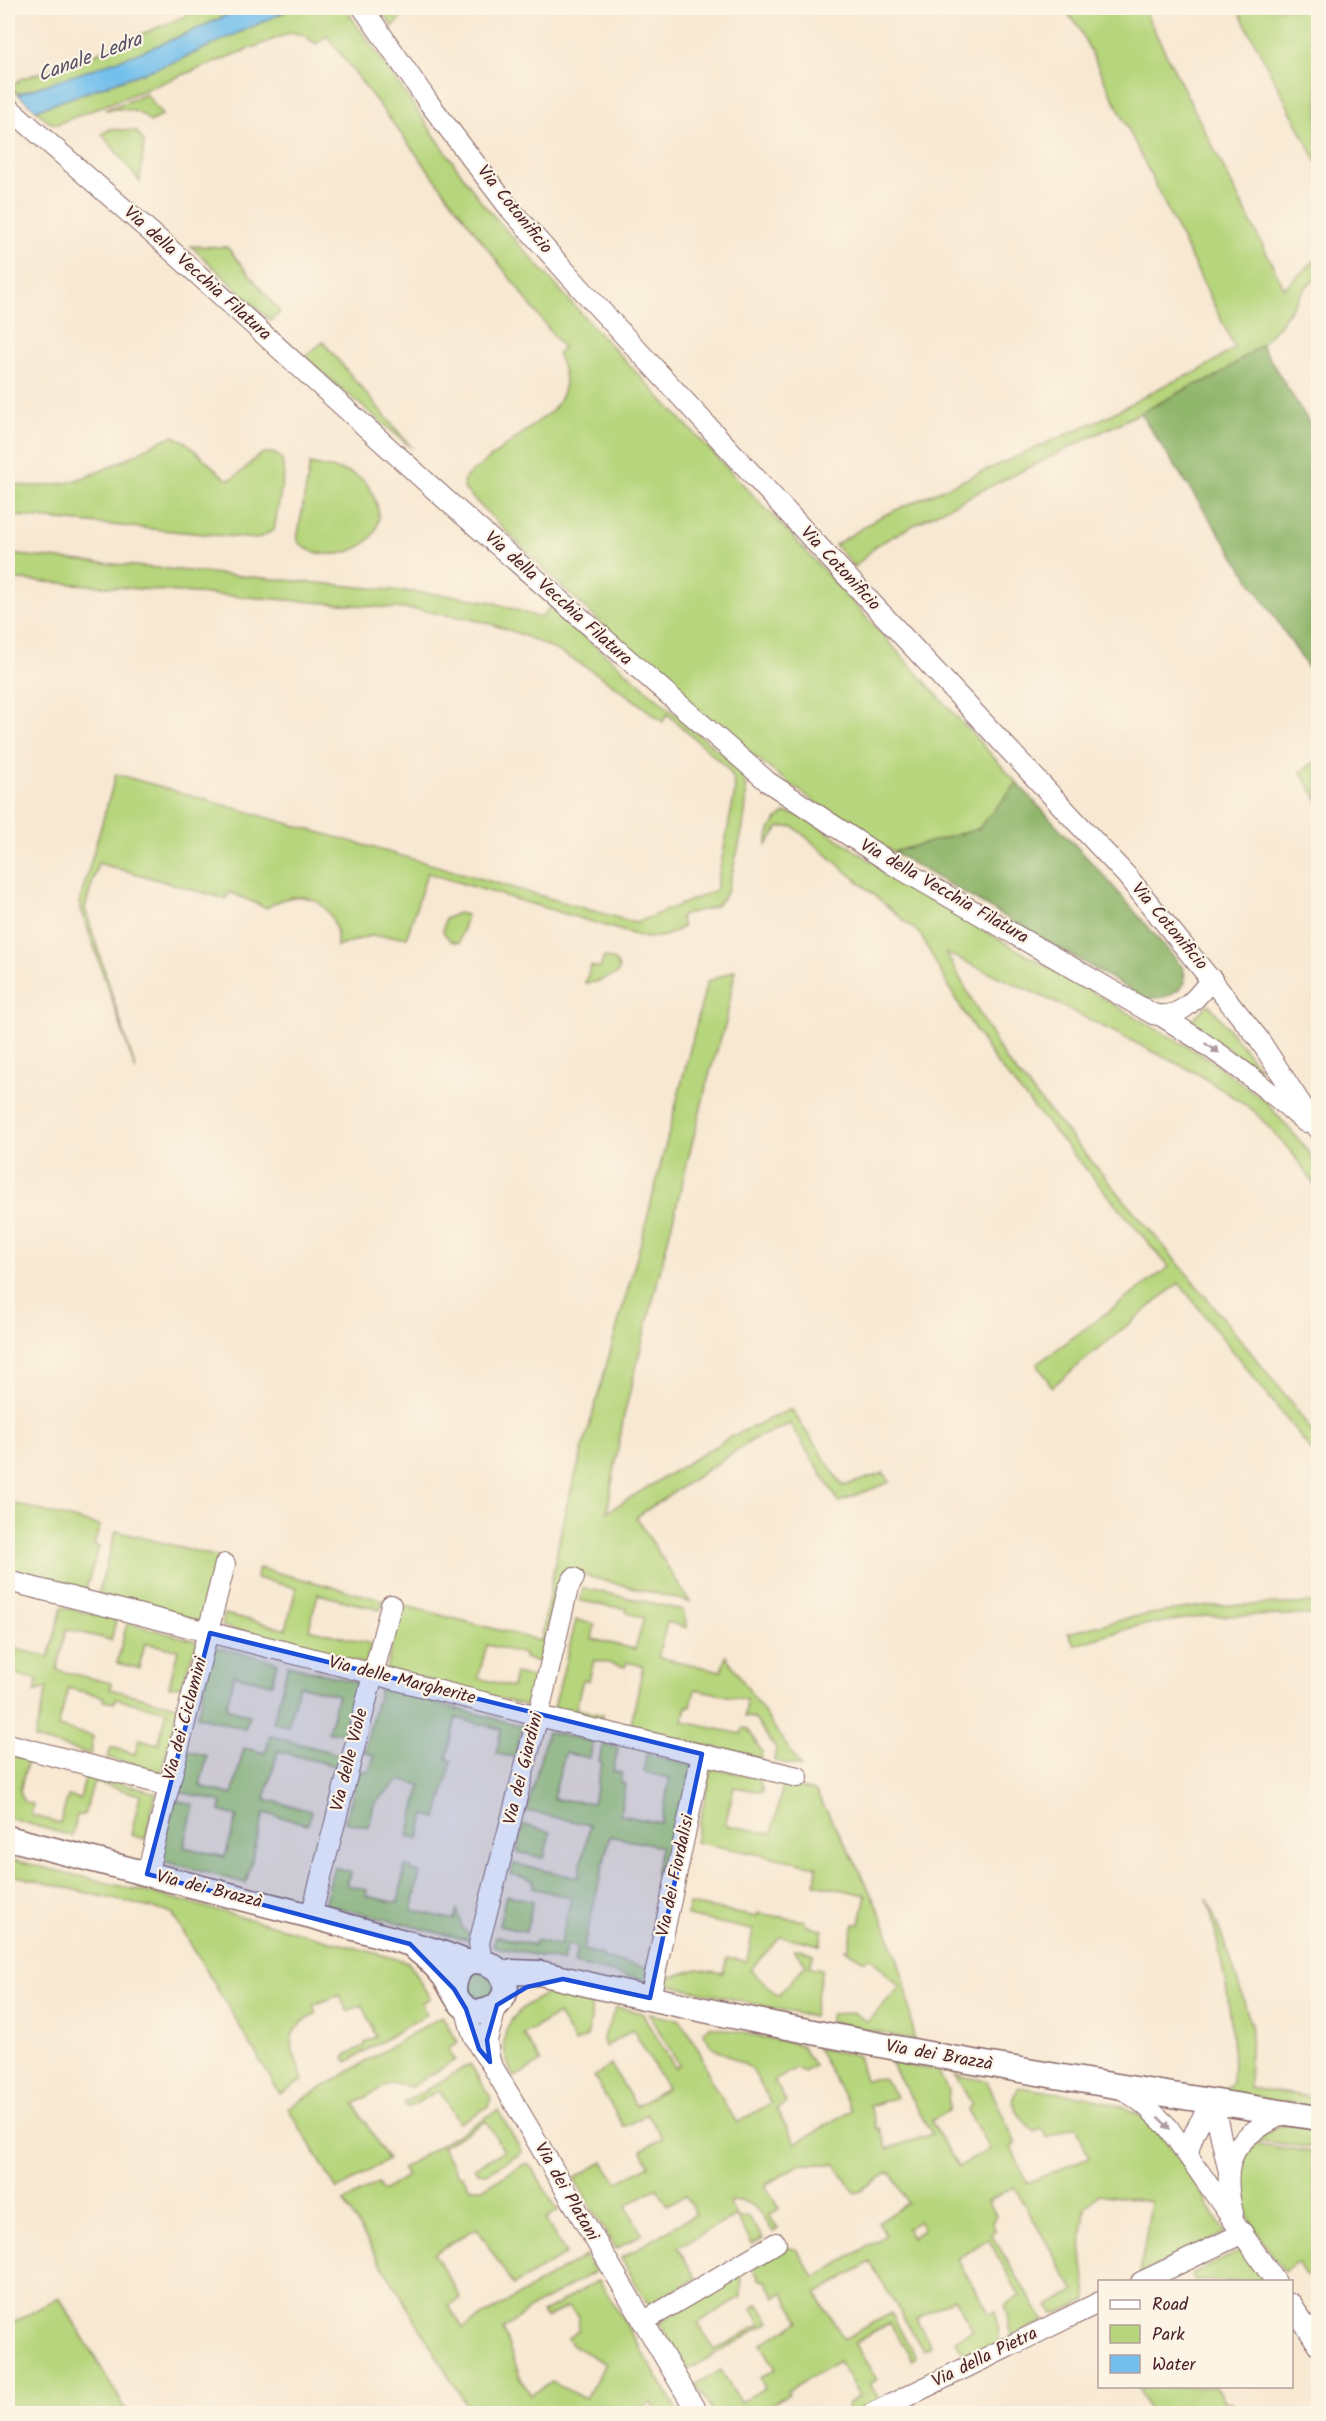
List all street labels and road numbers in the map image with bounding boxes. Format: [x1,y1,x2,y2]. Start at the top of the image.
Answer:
street label: Via Cotonificio [469,159,559,261]
street label: Via della Vecchia Filatura [116,199,278,349]
street label: Via Cotonificio [793,520,887,618]
street label: Via della Vecchia Filatura [477,524,639,674]
street label: Via della Vecchia Filatura [854,832,1034,952]
street label: Via Cotonificio [1123,877,1215,977]
street label: Via delle Margherite [325,1649,479,1713]
street label: Via dei Ciclamini [156,1653,217,1784]
street label: Via delle Viole [323,1705,377,1815]
street label: Via dei Giardini [496,1709,552,1828]
street label: Via dei Fiordalisi [649,1812,703,1940]
street label: Via dei Brazzà [153,1863,265,1917]
street label: Via dei Brazzà [883,2032,995,2080]
street label: Via dei Platani [526,2137,606,2248]
street label: Via della Pietra [927,2320,1043,2396]

